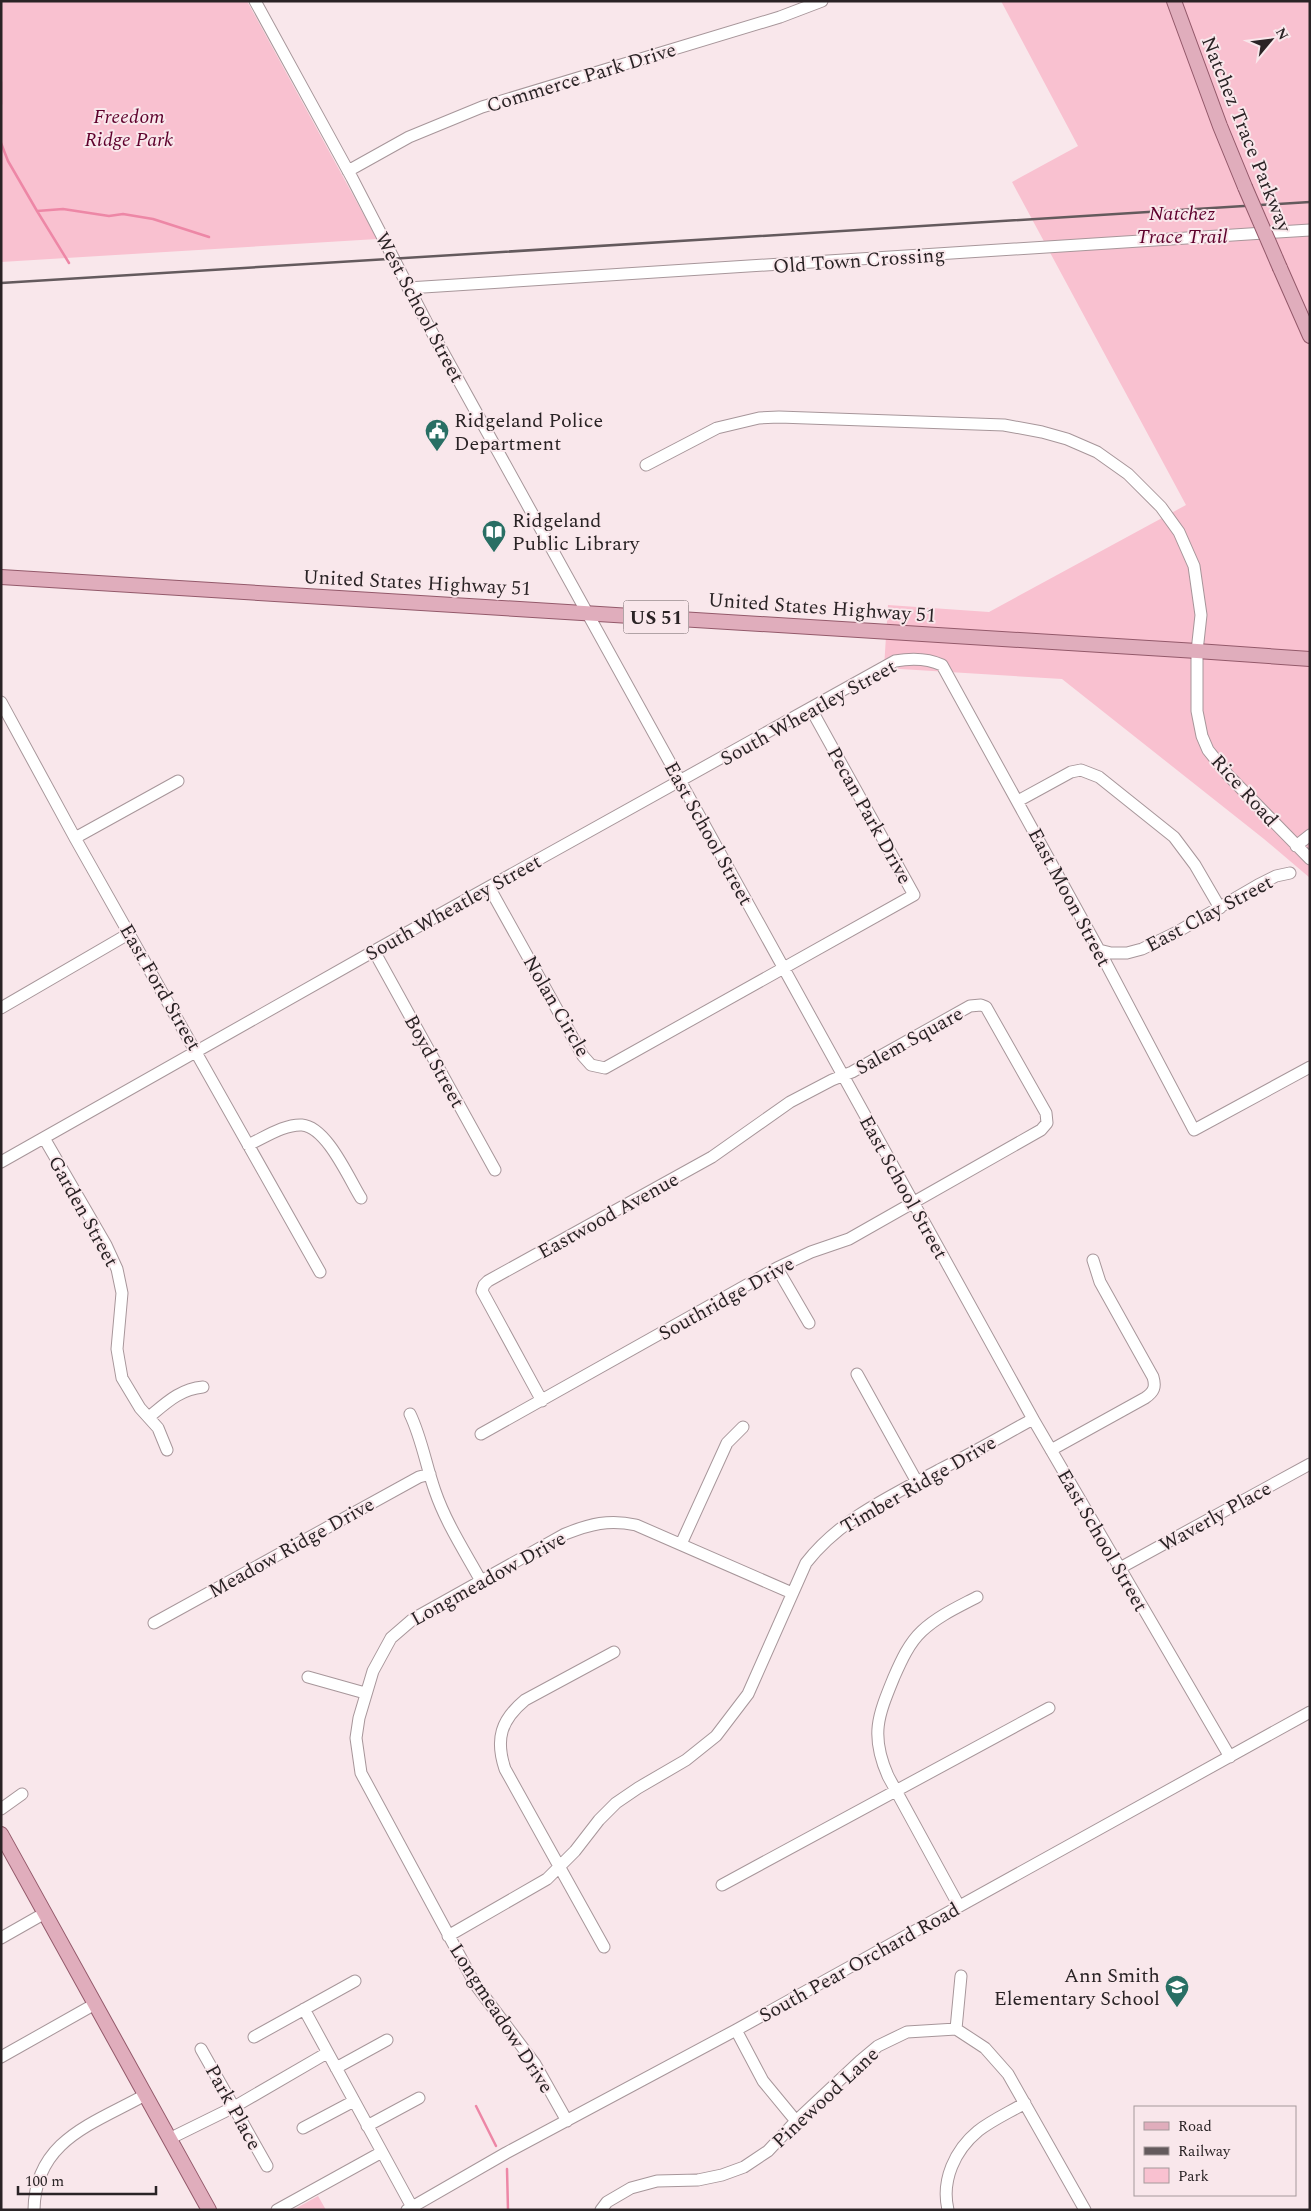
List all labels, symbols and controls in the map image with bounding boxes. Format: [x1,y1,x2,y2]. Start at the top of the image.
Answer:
north arrow [1246,15,1296,65]
street label: Natchez Trace Parkway [1197,33,1297,235]
street label: Commerce Park Drive [483,35,680,121]
park label: Freedom Ridge Park [85,102,174,155]
park label: Natchez Trace Trail [1136,199,1228,252]
street label: West School Street [367,227,471,388]
street label: Old Town Crossing [772,240,946,282]
place label: Ridgeland Police Department [454,406,603,459]
public building icon: Ridgeland Police Department [424,418,450,452]
place label: Ridgeland Public Library [512,506,641,559]
library icon: Ridgeland Public Library [481,519,507,553]
street label: United States Highway 51 [302,562,532,604]
street label: United States Highway 51 [707,585,937,631]
road number: US 51 [624,600,688,634]
street label: South Wheatley Street [715,652,902,774]
street label: Pecan Park Drive [819,741,919,890]
street label: Rice Road [1203,748,1285,834]
street label: East School Street [656,756,760,911]
street label: East Moon Street [1020,823,1118,972]
street label: South Wheatley Street [360,847,547,969]
street label: East Clay Street [1140,868,1279,960]
street label: East Ford Street [112,918,209,1057]
street label: Nolan Circle [515,950,597,1063]
street label: Salem Square [850,999,969,1083]
street label: Boyd Street [396,1009,472,1114]
street label: East School Street [851,1110,955,1265]
street label: Garden Street [40,1150,126,1273]
street label: Eastwood Avenue [532,1165,685,1267]
street label: Southridge Drive [653,1249,800,1349]
street label: Timber Ridge Drive [835,1428,1002,1542]
street label: East School Street [1049,1463,1155,1618]
street label: Waverly Place [1154,1474,1277,1560]
street label: Meadow Ridge Drive [203,1490,380,1606]
street label: Longmeadow Drive [405,1524,572,1634]
street label: South Pear Orchard Road [753,1895,966,2031]
street label: Longmeadow Drive [441,1938,561,2099]
place label: Ann Smith Elementary School [994,1961,1160,2014]
school or university icon: Ann Smith Elementary School [1164,1974,1190,2008]
street label: Pinewood Lane [765,2040,886,2155]
street label: Park Place [197,2059,269,2156]
legend [1134,2106,1296,2196]
text: Road [1178,2115,1212,2138]
text: Railway [1178,2140,1231,2163]
scale bar [18,2164,155,2196]
text: Park [1178,2165,1209,2188]
text: 100 m [25,2170,64,2193]

